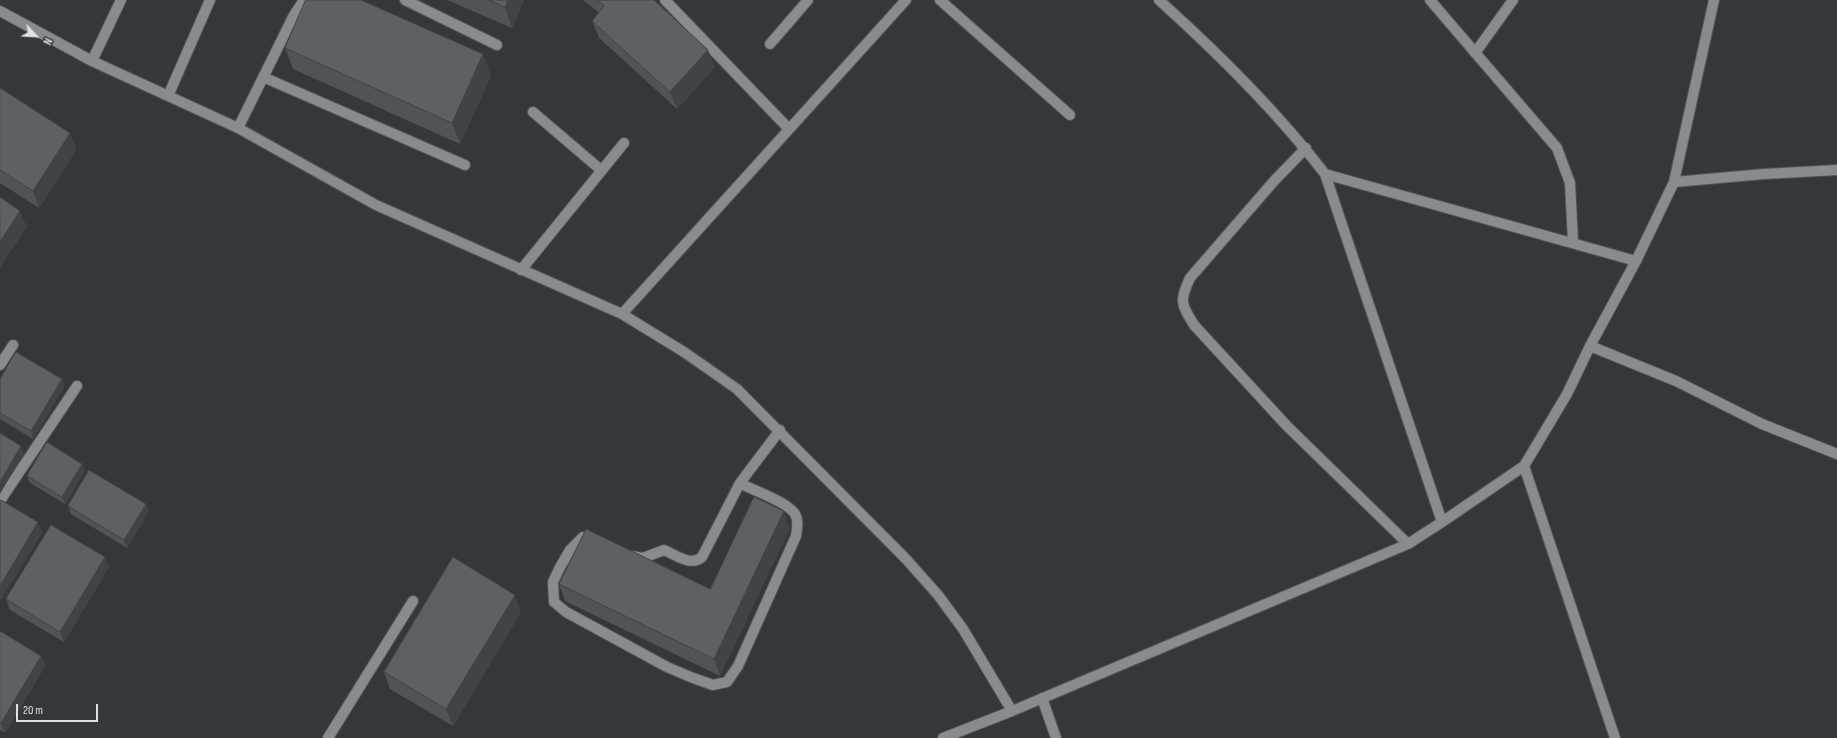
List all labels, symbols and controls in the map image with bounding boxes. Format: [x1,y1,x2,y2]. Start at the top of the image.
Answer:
north arrow [16,16,56,56]
text: N [40,36,54,47]
scale bar [18,696,100,722]
text: 20 m [23,703,43,718]

